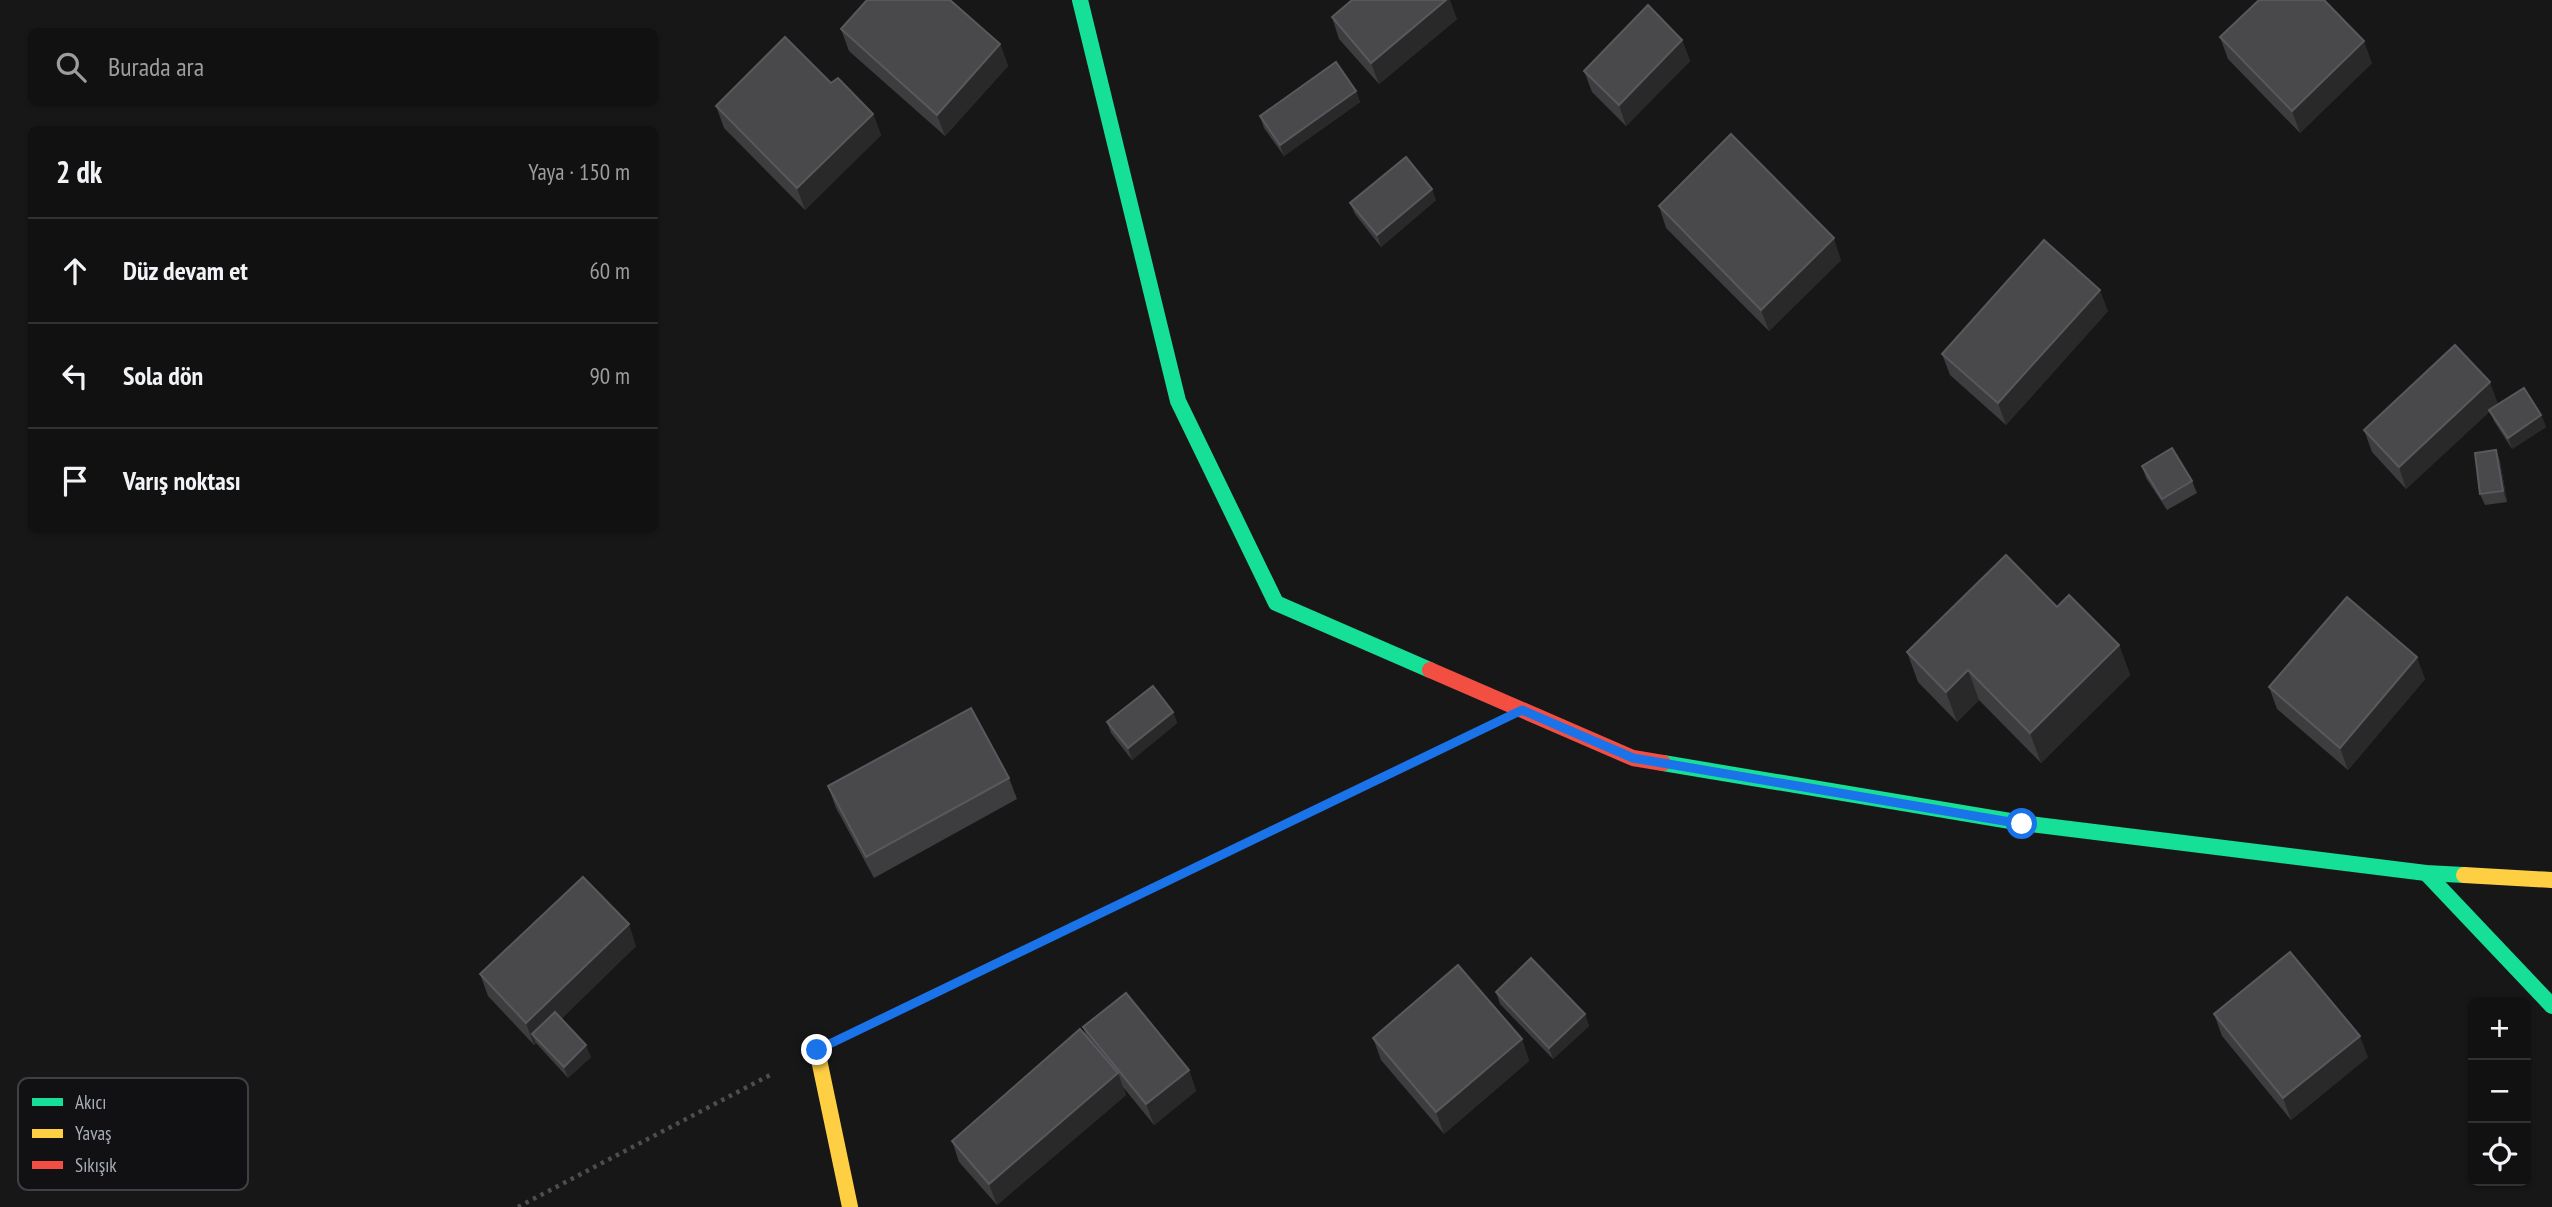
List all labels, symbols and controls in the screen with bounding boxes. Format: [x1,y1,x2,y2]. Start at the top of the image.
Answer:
search box [28,28,658,105]
icon: search [52,48,90,86]
text: Burada ara [108,50,204,83]
text: 2 dk [56,152,102,191]
text: Yaya · 150 m [528,157,630,186]
icon: ahead [56,252,94,290]
text: Düz devam et [123,254,248,287]
text: 60 m [589,256,630,285]
icon: left [56,357,94,395]
text: Sola dön [123,359,203,392]
text: 90 m [589,361,630,390]
icon: arrive [56,462,94,500]
text: Varış noktası [123,464,241,497]
route start [2006,808,2037,839]
map controls [2468,997,2531,1186]
button: + [2468,997,2531,1060]
route end [801,1034,832,1065]
button: − [2468,1060,2531,1123]
legend [18,1078,248,1190]
text: Akıcı [75,1090,106,1114]
text: Yavaş [75,1121,112,1145]
button: locate [2468,1123,2531,1186]
text: Sıkışık [75,1153,117,1177]

